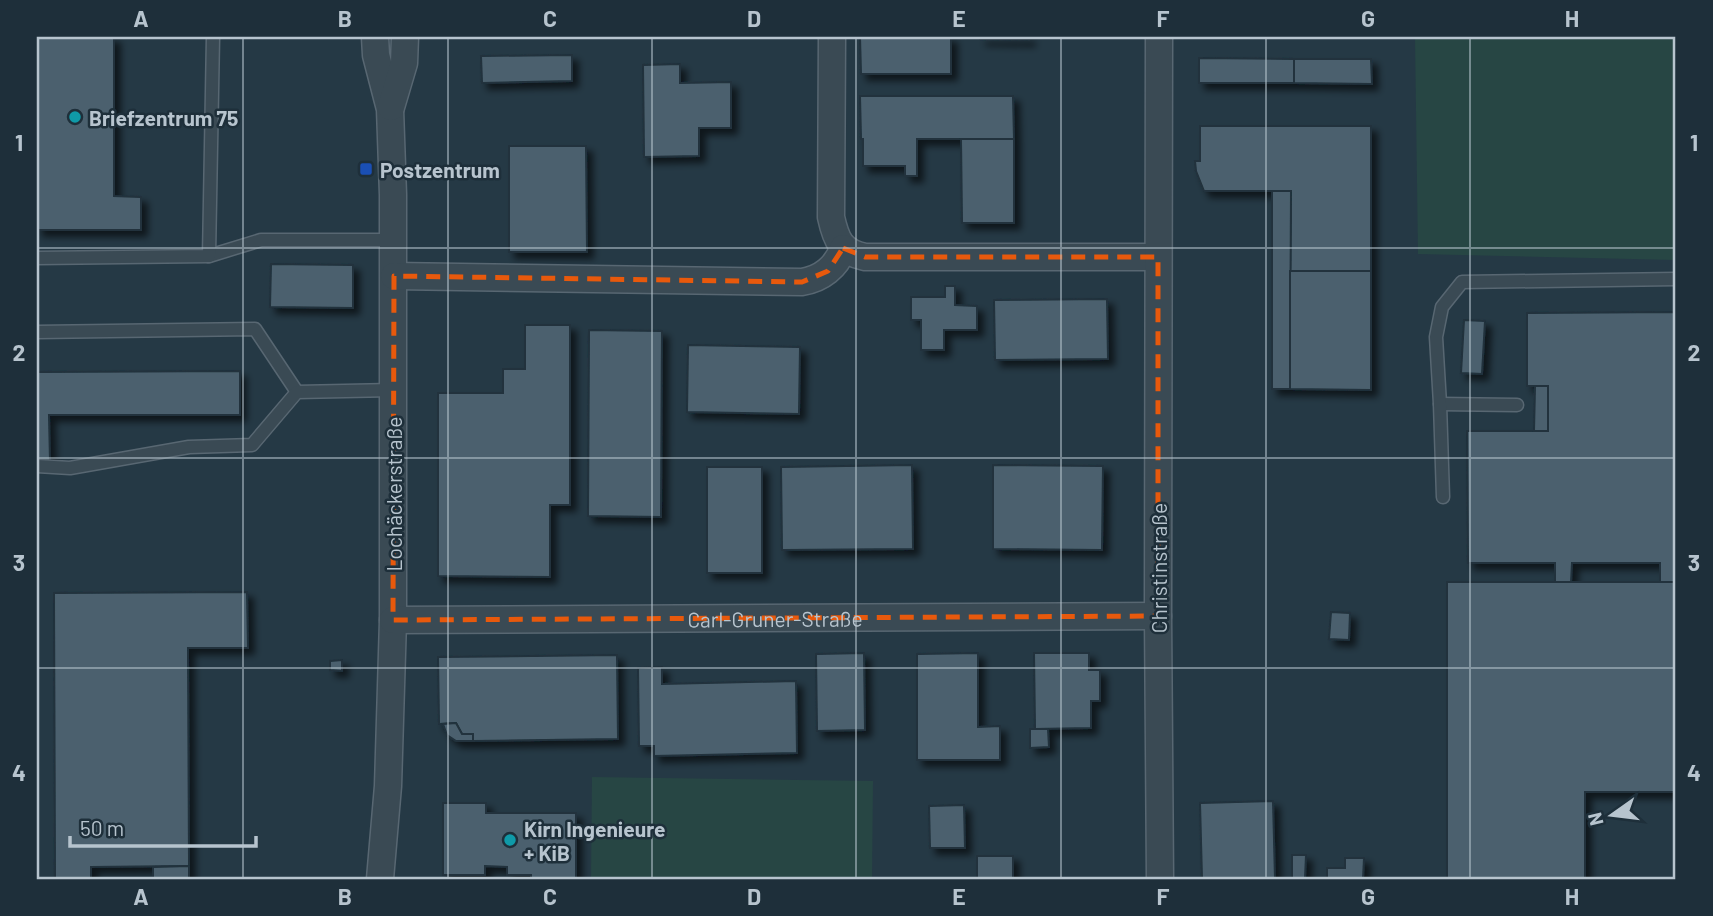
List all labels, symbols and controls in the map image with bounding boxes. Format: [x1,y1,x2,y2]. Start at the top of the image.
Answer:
text: A [133,4,149,32]
text: B [338,4,352,32]
text: C [543,4,557,32]
text: D [747,4,761,32]
text: E [952,4,966,32]
text: F [1157,4,1170,32]
text: G [1361,4,1375,32]
text: H [1565,4,1579,32]
place label: Briefzentrum 75 [89,105,238,130]
marker: Briefzentrum 75 [67,109,83,125]
text: 1 [15,128,23,156]
text: 1 [1690,128,1698,156]
place label: Postzentrum [380,157,500,182]
marker: Postzentrum [358,161,374,177]
text: 2 [13,338,25,366]
text: 2 [1688,338,1700,366]
street label: Lochäckerstraße [381,417,406,571]
street label: Christinstraße [1146,503,1171,633]
text: 3 [13,548,25,576]
text: 3 [1688,548,1700,576]
street label: Carl-Gruner-Straße [687,605,863,631]
text: 4 [12,758,26,786]
text: 4 [1687,758,1701,786]
north arrow [1576,780,1646,850]
scale bar [70,804,256,848]
text: N [1582,810,1608,828]
text: 50 m [80,815,124,840]
place label: Kirn Ingenieure + KiB [524,816,665,865]
marker: Kirn Ingenieure + KiB [502,832,518,848]
text: A [133,882,149,910]
text: B [338,882,352,910]
text: C [543,882,557,910]
text: D [747,882,761,910]
text: E [952,882,966,910]
text: F [1157,882,1170,910]
text: G [1361,882,1375,910]
text: H [1565,882,1579,910]

